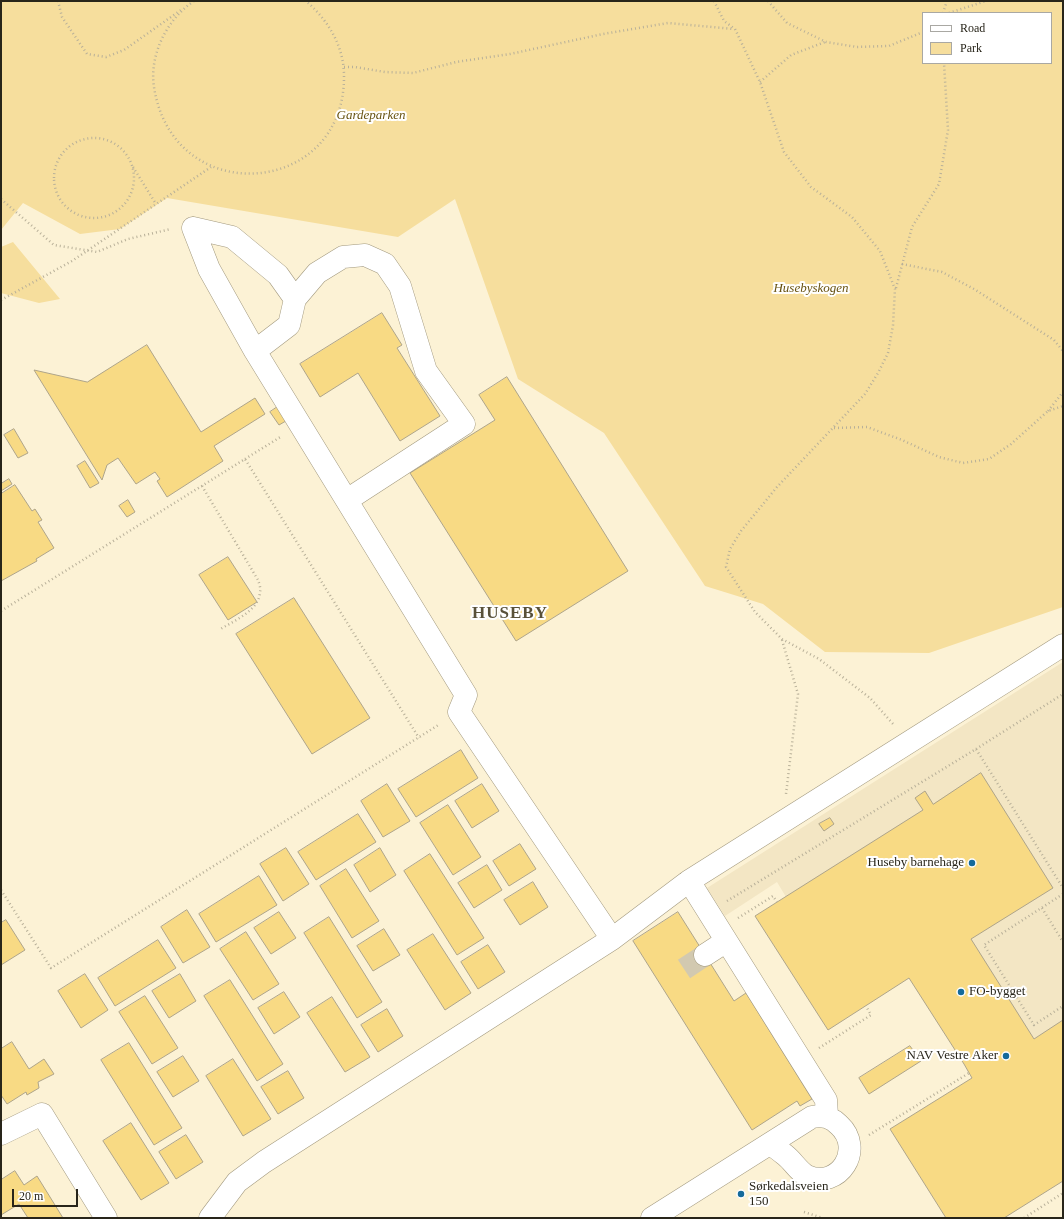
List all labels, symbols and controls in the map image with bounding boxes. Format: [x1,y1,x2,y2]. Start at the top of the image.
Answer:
legend [922,12,1052,64]
text: Road [960,21,985,35]
text: Park [960,41,982,55]
park label: Gardeparken [337,108,405,124]
park label: Husebyskogen [773,281,849,297]
district label: HUSEBY [472,604,548,624]
place label: Huseby barnehage [868,855,964,871]
marker: Huseby barnehage [967,858,977,868]
place label: FO-bygget [969,984,1025,1000]
marker: FO-bygget [956,987,966,997]
place label: NAV Vestre Aker [907,1048,998,1064]
marker: NAV Vestre Aker [1001,1051,1011,1061]
place label: Sørkedalsveien 150 [749,1179,828,1210]
scale bar [14,1181,80,1207]
text: 20 m [19,1189,43,1203]
marker: Sørkedalsveien 150 [736,1189,746,1199]

